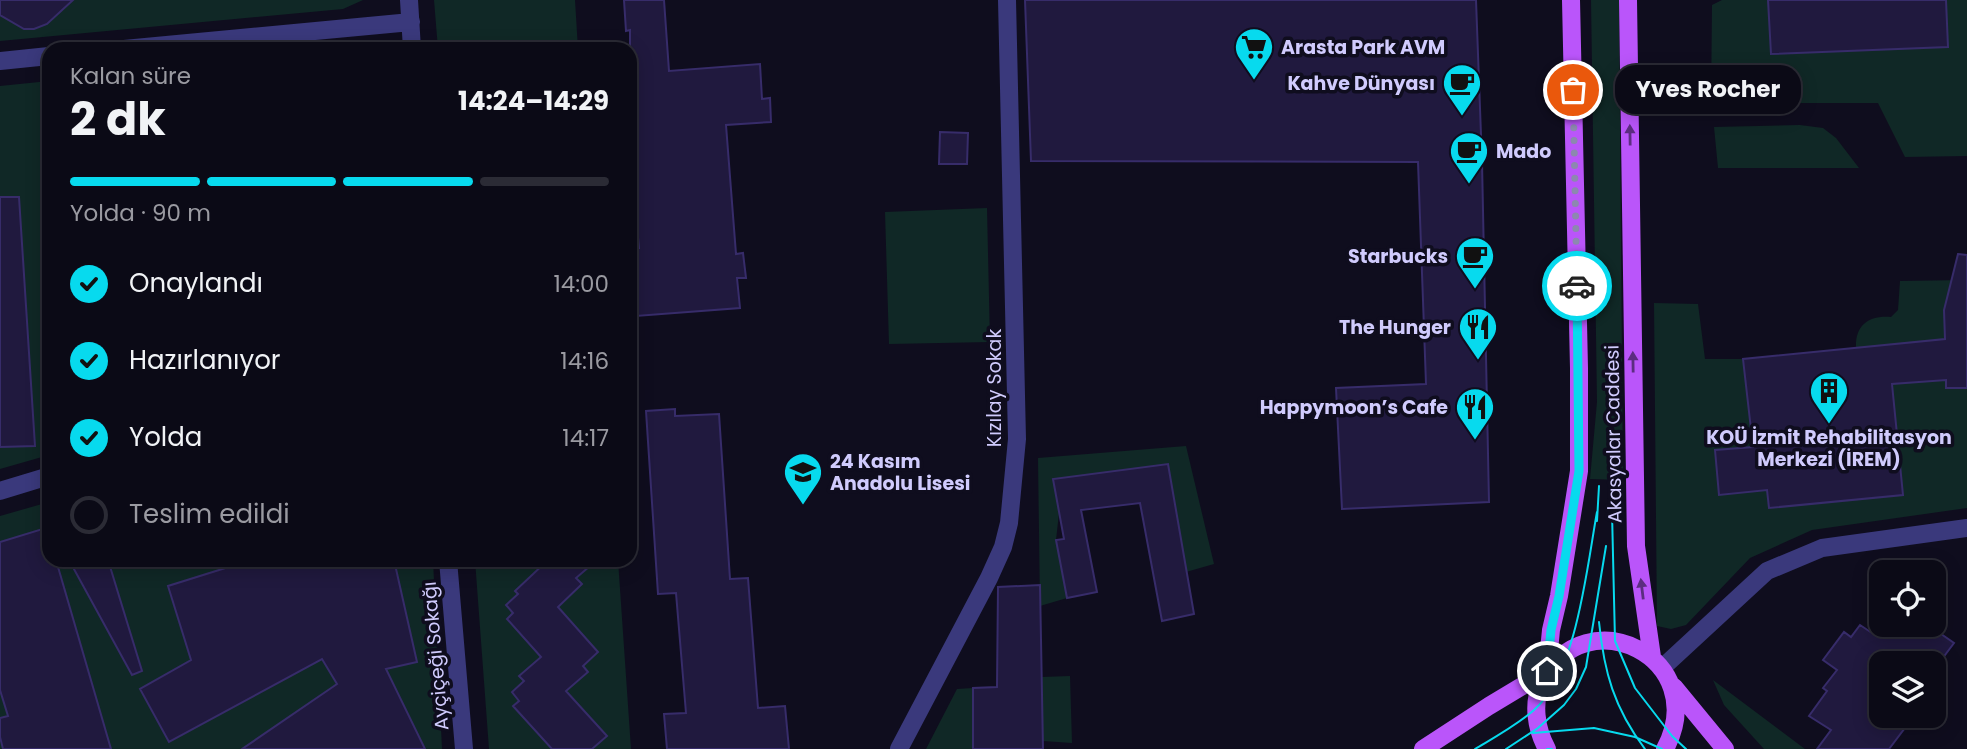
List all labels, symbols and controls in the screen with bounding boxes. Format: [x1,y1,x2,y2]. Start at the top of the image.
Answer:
supermarket icon: Arasta Park AVM [1233,26,1275,81]
place label: Arasta Park AVM [1281,34,1445,61]
text: Kalan süre [70,60,191,92]
pin [1543,60,1603,120]
cafe icon: Kahve Dünyası [1441,62,1483,117]
callout: Yves Rocher [1615,66,1800,114]
place label: Kahve Dünyası [1287,70,1435,97]
icon: bag [1554,71,1592,109]
text: Yves Rocher [1636,73,1780,105]
text: 14:24–14:29 [458,83,609,119]
text: 2 dk [70,87,166,151]
one-way arrow [1624,123,1636,145]
cafe icon: Mado [1448,130,1490,185]
place label: Mado [1496,138,1551,165]
text: Yolda · 90 m [70,197,211,229]
cafe icon: Starbucks [1454,235,1496,290]
place label: Starbucks [1348,243,1448,270]
courier [1542,251,1612,321]
icon: check [70,265,108,303]
text: Onaylandı [129,265,263,301]
icon: car [1558,267,1596,305]
text: 14:00 [553,268,609,300]
restaurant icon: The Hunger [1457,306,1499,361]
place label: The Hunger [1339,314,1451,341]
street label: Kızılay Sokak [981,329,1008,447]
icon: check [70,342,108,380]
text: Hazırlanıyor [129,342,280,378]
text: 14:16 [560,345,609,377]
street label: Akasyalar Caddesi [1598,345,1629,523]
one-way arrow [1627,351,1639,373]
building icon: KOÜ İzmit Rehabilitasyon Merkezi (İREM) [1808,370,1850,425]
restaurant icon: Happymoon’s Cafe [1454,386,1496,441]
place label: Happymoon’s Cafe [1260,394,1448,421]
icon: check [70,419,108,457]
text: Yolda [129,419,202,455]
text: 14:17 [562,422,609,454]
place label: KOÜ İzmit Rehabilitasyon Merkezi (İREM) [1706,424,1952,473]
place label: 24 Kasım Anadolu Lisesi [830,448,970,497]
school or university icon: 24 Kasım Anadolu Lisesi [782,451,824,506]
text: Teslim edildi [129,496,290,532]
map controls [1869,560,1946,728]
button: locate [1869,560,1946,637]
one-way arrow [1636,578,1647,600]
street label: Ayçiçeği Sokağı [416,581,455,731]
pin [1517,641,1577,701]
button: layers [1869,651,1946,728]
icon: home [1528,652,1566,690]

